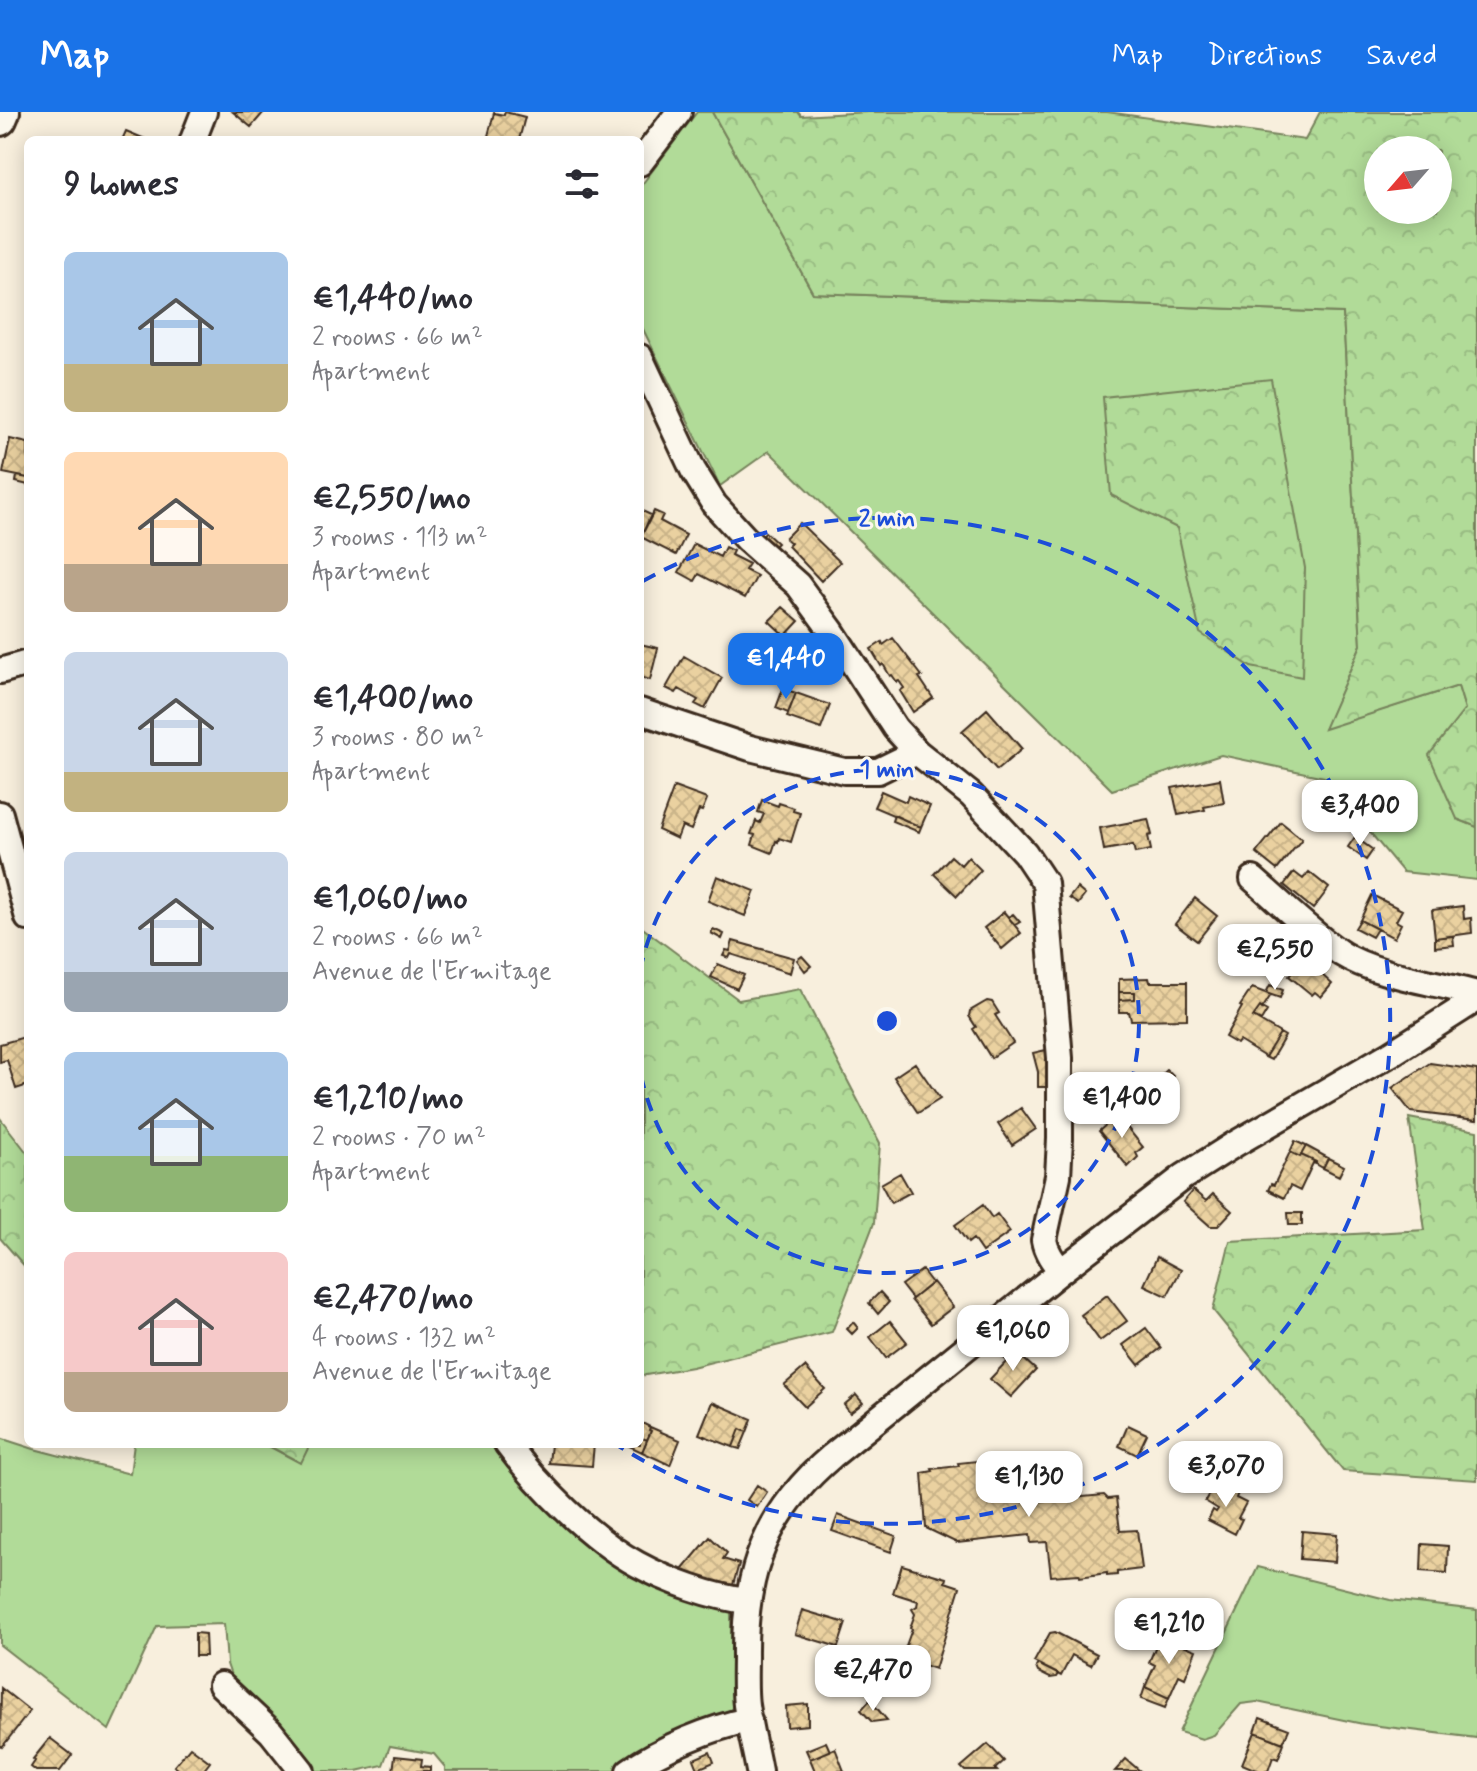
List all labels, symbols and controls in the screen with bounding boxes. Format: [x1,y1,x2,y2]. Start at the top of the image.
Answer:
text: Map [40,32,110,81]
text: Map [1112,38,1163,75]
text: Directions [1207,38,1322,75]
text: Saved [1366,38,1437,75]
north arrow [1364,136,1452,224]
map controls [1364,136,1452,224]
text: 9 homes [64,162,179,207]
icon: filters [560,162,604,206]
text: €1,440/mo [312,276,473,321]
icon: home [128,284,224,380]
text: 2 rooms · 66 m² [312,321,483,355]
text: Apartment [312,355,430,389]
text: €2,550/mo [312,476,471,521]
icon: home [128,484,224,580]
text: 2 min [859,504,915,535]
text: 3 rooms · 113 m² [312,521,488,555]
text: Apartment [312,555,430,589]
pin: €1,440 [721,633,851,701]
text: €1,440 [746,642,826,676]
text: €1,400/mo [312,676,473,721]
icon: home [128,684,224,780]
text: 3 rooms · 80 m² [312,721,484,755]
text: Apartment [312,755,430,789]
text: 1 min [859,755,915,786]
pin: €3,400 [1295,780,1425,848]
text: €3,400 [1320,789,1400,823]
text: €1,060/mo [312,876,468,921]
icon: home [128,884,224,980]
text: 2 rooms · 66 m² [312,921,483,955]
pin: €2,550 [1210,924,1340,992]
text: €2,550 [1236,933,1314,967]
text: Avenue de l'Ermitage [312,955,552,989]
centre of rings [873,1007,901,1035]
pin: €1,400 [1057,1072,1187,1140]
text: €1,210/mo [312,1076,463,1121]
text: €1,400 [1082,1081,1162,1115]
icon: home [128,1084,224,1180]
text: 2 rooms · 70 m² [312,1121,486,1155]
text: Apartment [312,1155,430,1189]
text: €2,470/mo [312,1276,473,1321]
icon: home [128,1284,224,1380]
pin: €1,060 [948,1305,1078,1373]
text: €1,060 [975,1314,1051,1348]
text: 4 rooms · 132 m² [312,1321,496,1355]
text: Avenue de l'Ermitage [312,1355,552,1389]
pin: €3,070 [1161,1441,1291,1509]
text: €3,070 [1187,1450,1265,1484]
pin: €1,130 [964,1451,1094,1519]
text: €1,130 [994,1460,1064,1494]
pin: €1,210 [1104,1598,1234,1666]
text: €1,210 [1133,1607,1205,1641]
pin: €2,470 [808,1645,938,1713]
text: €2,470 [833,1654,913,1688]

